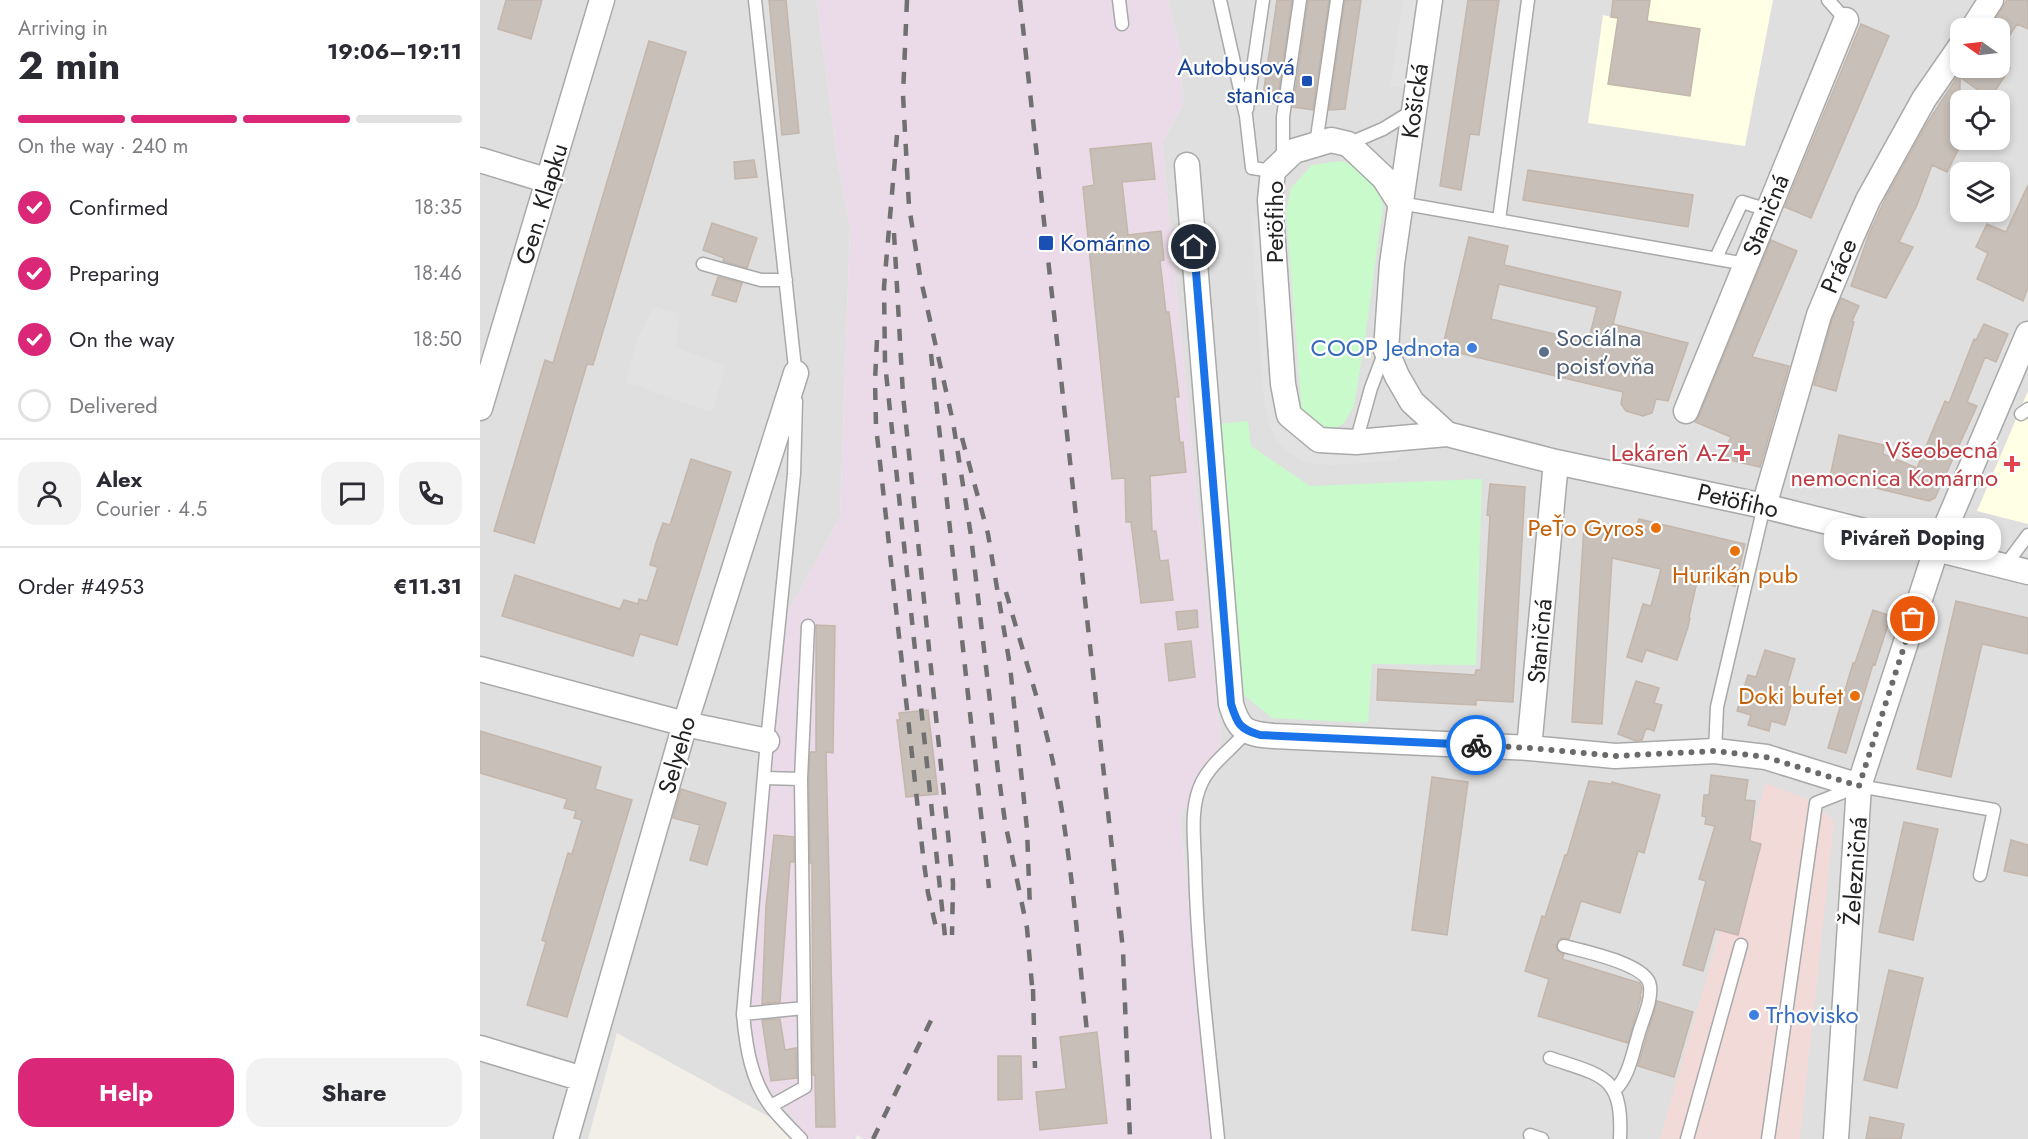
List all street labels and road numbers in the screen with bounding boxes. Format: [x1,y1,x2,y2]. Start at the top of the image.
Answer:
street label: Košická [1392,61,1437,141]
street label: Gen. Klapku [506,139,577,269]
street label: Staničná [1733,169,1798,261]
street label: Petöfiho [1257,181,1292,263]
street label: Práce [1811,233,1866,299]
street label: Petöfiho [1694,474,1782,527]
street label: Staničná [1518,597,1561,685]
street label: Selyeho [649,712,704,798]
street label: Železničná [1833,816,1876,926]

